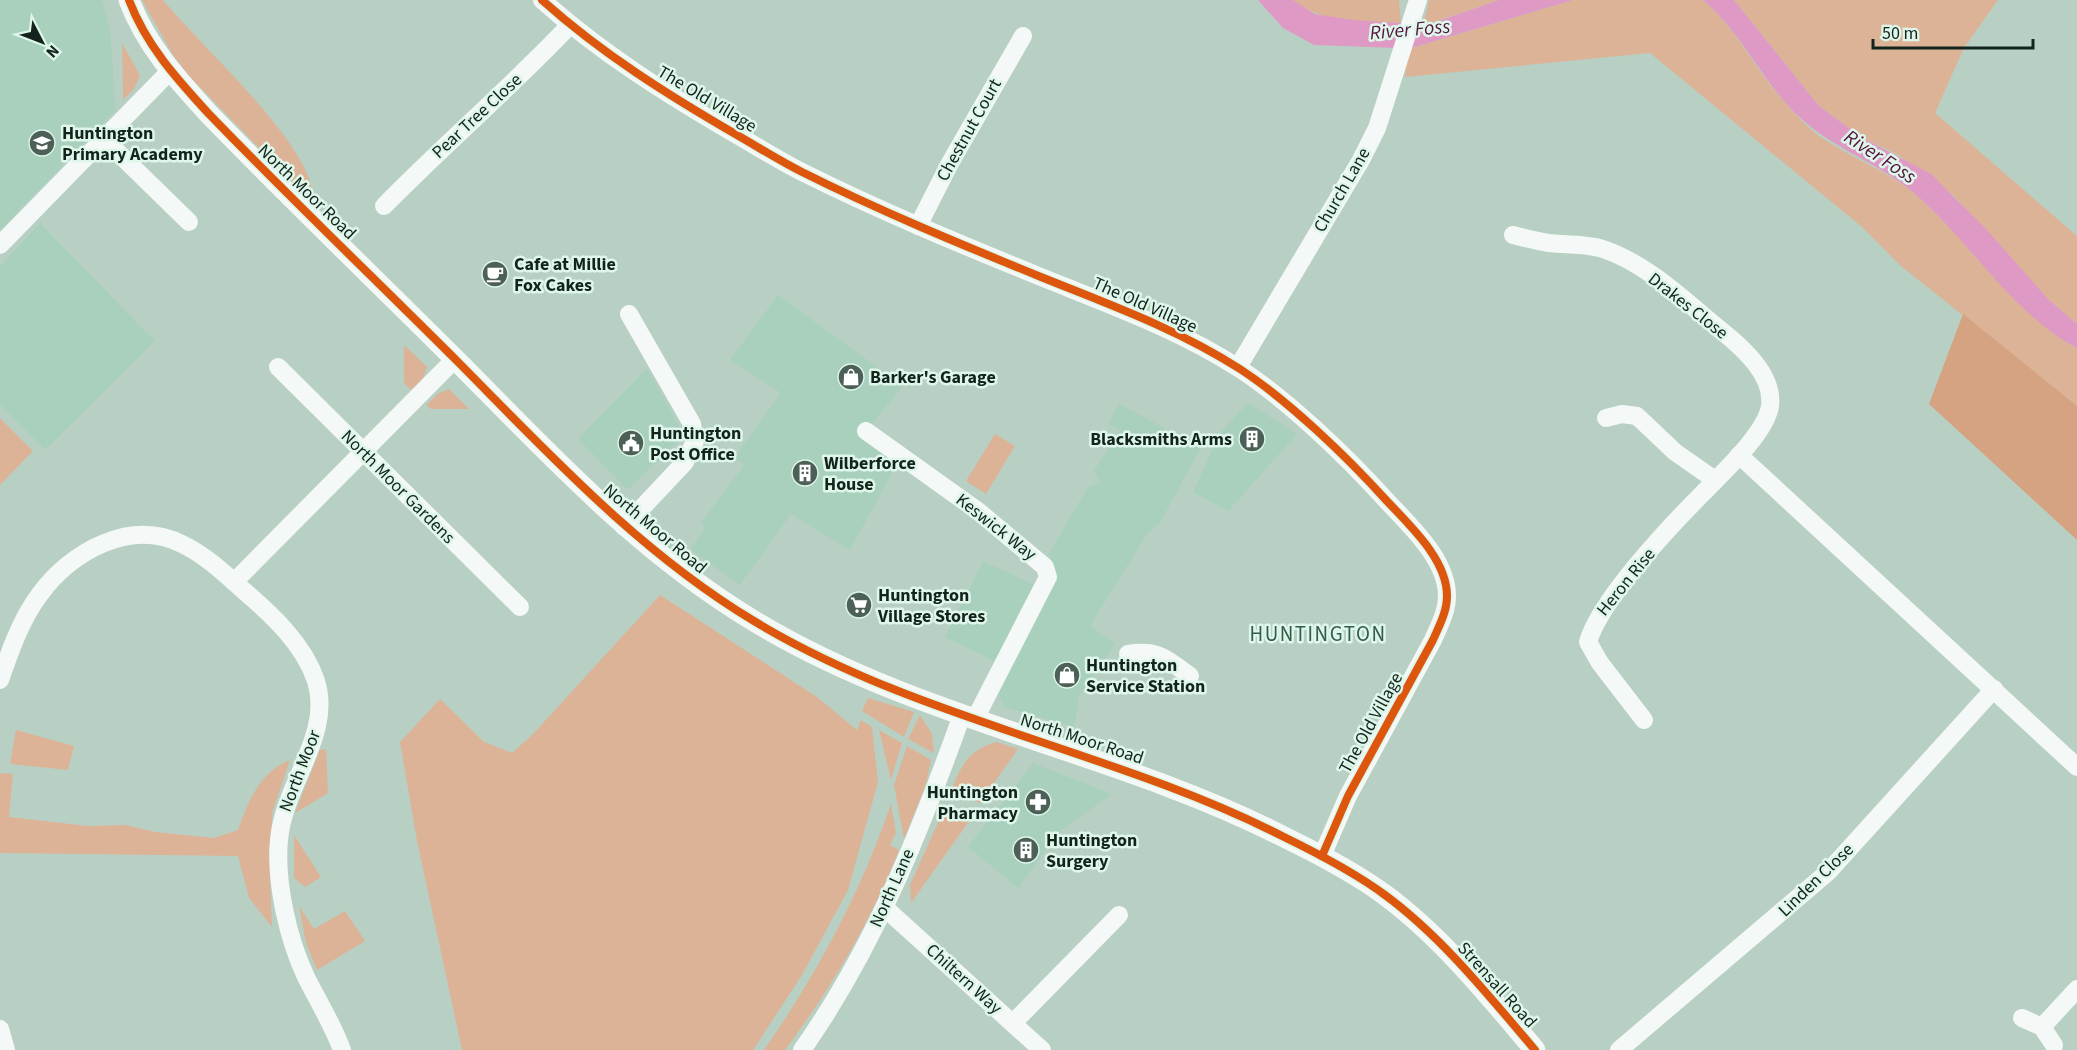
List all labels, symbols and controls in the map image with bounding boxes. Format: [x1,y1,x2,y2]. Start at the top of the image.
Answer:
north arrow [12,12,72,72]
scale bar [1873,12,2034,50]
water label: River Foss [1369,13,1451,47]
text: 50 m [1882,21,1918,46]
text: N [41,40,64,63]
street label: The Old Village [653,59,761,139]
street label: Pear Tree Close [427,68,528,164]
street label: Chestnut Court [930,74,1008,186]
place label: Huntington Primary Academy [62,121,203,167]
water label: River Foss [1838,123,1922,191]
school or university icon: Huntington Primary Academy [27,128,57,158]
street label: North Moor Road [252,138,362,246]
street label: Church Lane [1308,143,1376,237]
place label: Cafe at Millie Fox Cakes [514,252,616,298]
cafe icon: Cafe at Millie Fox Cakes [480,259,510,289]
street label: Drakes Close [1643,267,1733,345]
street label: The Old Village [1089,271,1201,339]
shop icon: Barker's Garage [836,362,866,392]
place label: Barker's Garage [870,365,996,390]
place label: Huntington Post Office [650,421,741,467]
street label: North Moor Gardens [335,424,461,550]
building icon: Blacksmiths Arms [1237,424,1267,454]
place label: Blacksmiths Arms [1090,427,1232,452]
public building icon: Huntington Post Office [616,428,646,458]
place label: Wilberforce House [824,451,916,497]
building icon: Wilberforce House [790,458,820,488]
street label: North Moor Road [598,478,712,580]
street label: Keswick Way [950,488,1042,567]
street label: Heron Rise [1591,543,1661,621]
place label: Huntington Village Stores [877,583,985,629]
supermarket icon: Huntington Village Stores [844,590,874,620]
district label: HUNTINGTON [1249,619,1387,649]
place label: Huntington Service Station [1086,653,1205,699]
shop icon: Huntington Service Station [1052,660,1082,690]
street label: The Old Village [1333,668,1409,778]
street label: North Moor Road [1017,707,1147,771]
street label: North Moor [273,726,327,816]
place label: Huntington Pharmacy [927,780,1019,826]
pharmacy icon: Huntington Pharmacy [1023,787,1053,817]
place label: Huntington Surgery [1046,828,1137,874]
building icon: Huntington Surgery [1011,835,1041,865]
street label: Linden Close [1773,837,1859,922]
street label: North Lane [864,845,920,931]
street label: Strensall Road [1452,936,1542,1034]
street label: Chiltern Way [920,938,1008,1020]

